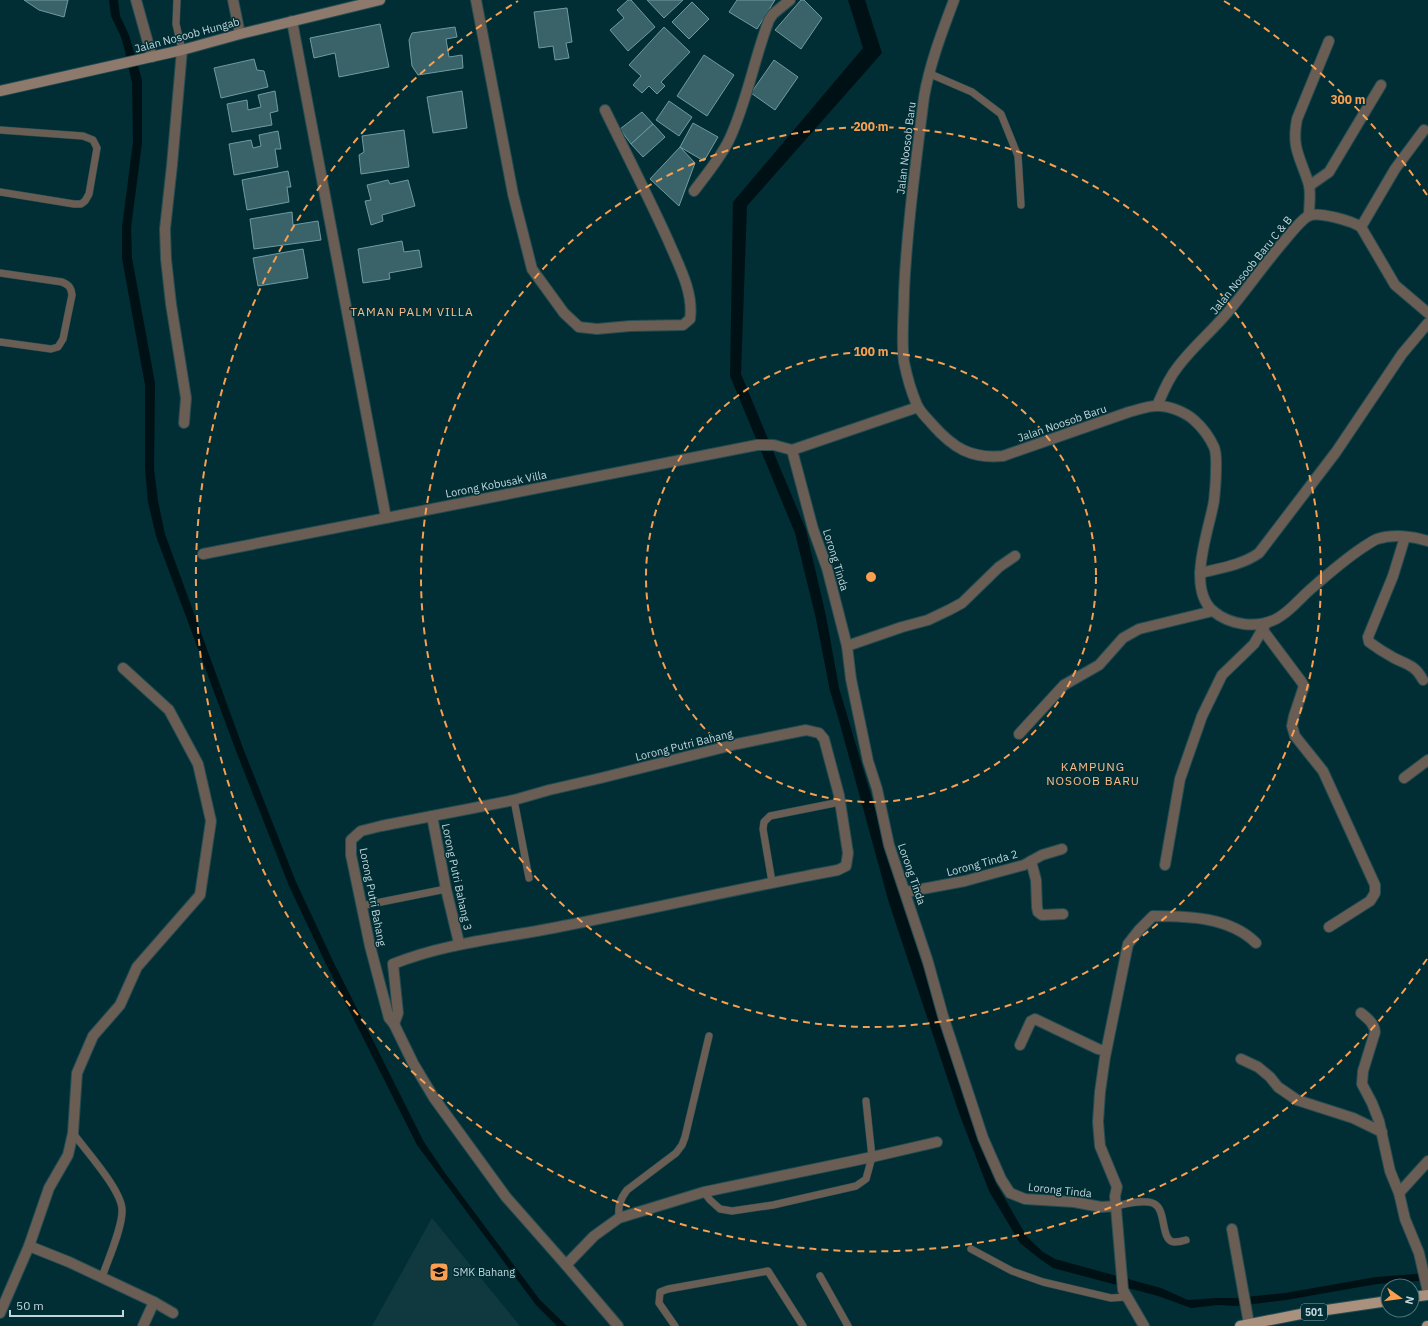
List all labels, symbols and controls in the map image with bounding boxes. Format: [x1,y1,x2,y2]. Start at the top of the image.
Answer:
street label: Jalan Nosoob Hungab [133,14,241,56]
text: 300 m [1330,92,1366,107]
street label: Jalan Noosob Baru [893,101,919,195]
text: 200 m [853,119,889,134]
street label: Jalan Nosoob Baru C & B [1207,213,1295,317]
district label: TAMAN PALM VILLA [350,304,474,319]
text: 100 m [853,344,889,359]
street label: Jalan Noosob Baru [1016,401,1108,445]
street label: Lorong Kobusak Villa [444,467,548,501]
street label: Lorong Tinda [820,527,852,593]
centre of rings [864,570,878,584]
street label: Lorong Putri Bahang [634,726,734,764]
district label: KAMPUNG NOSOOB BARU [1046,759,1140,788]
street label: Lorong Putri Bahang 3 [439,822,475,932]
street label: Lorong Tinda [895,842,929,907]
street label: Lorong Putri Bahang [357,847,389,947]
street label: Lorong Tinda 2 [945,847,1019,879]
street label: Lorong Tinda [1027,1180,1093,1200]
school or university icon: SMK Bahang [428,1261,450,1283]
place label: SMK Bahang [453,1265,515,1279]
north arrow [1380,1278,1420,1318]
scale bar [10,1292,123,1318]
text: N [1402,1295,1417,1306]
text: 50 m [16,1298,44,1313]
road number: 501 [1301,1304,1327,1320]

